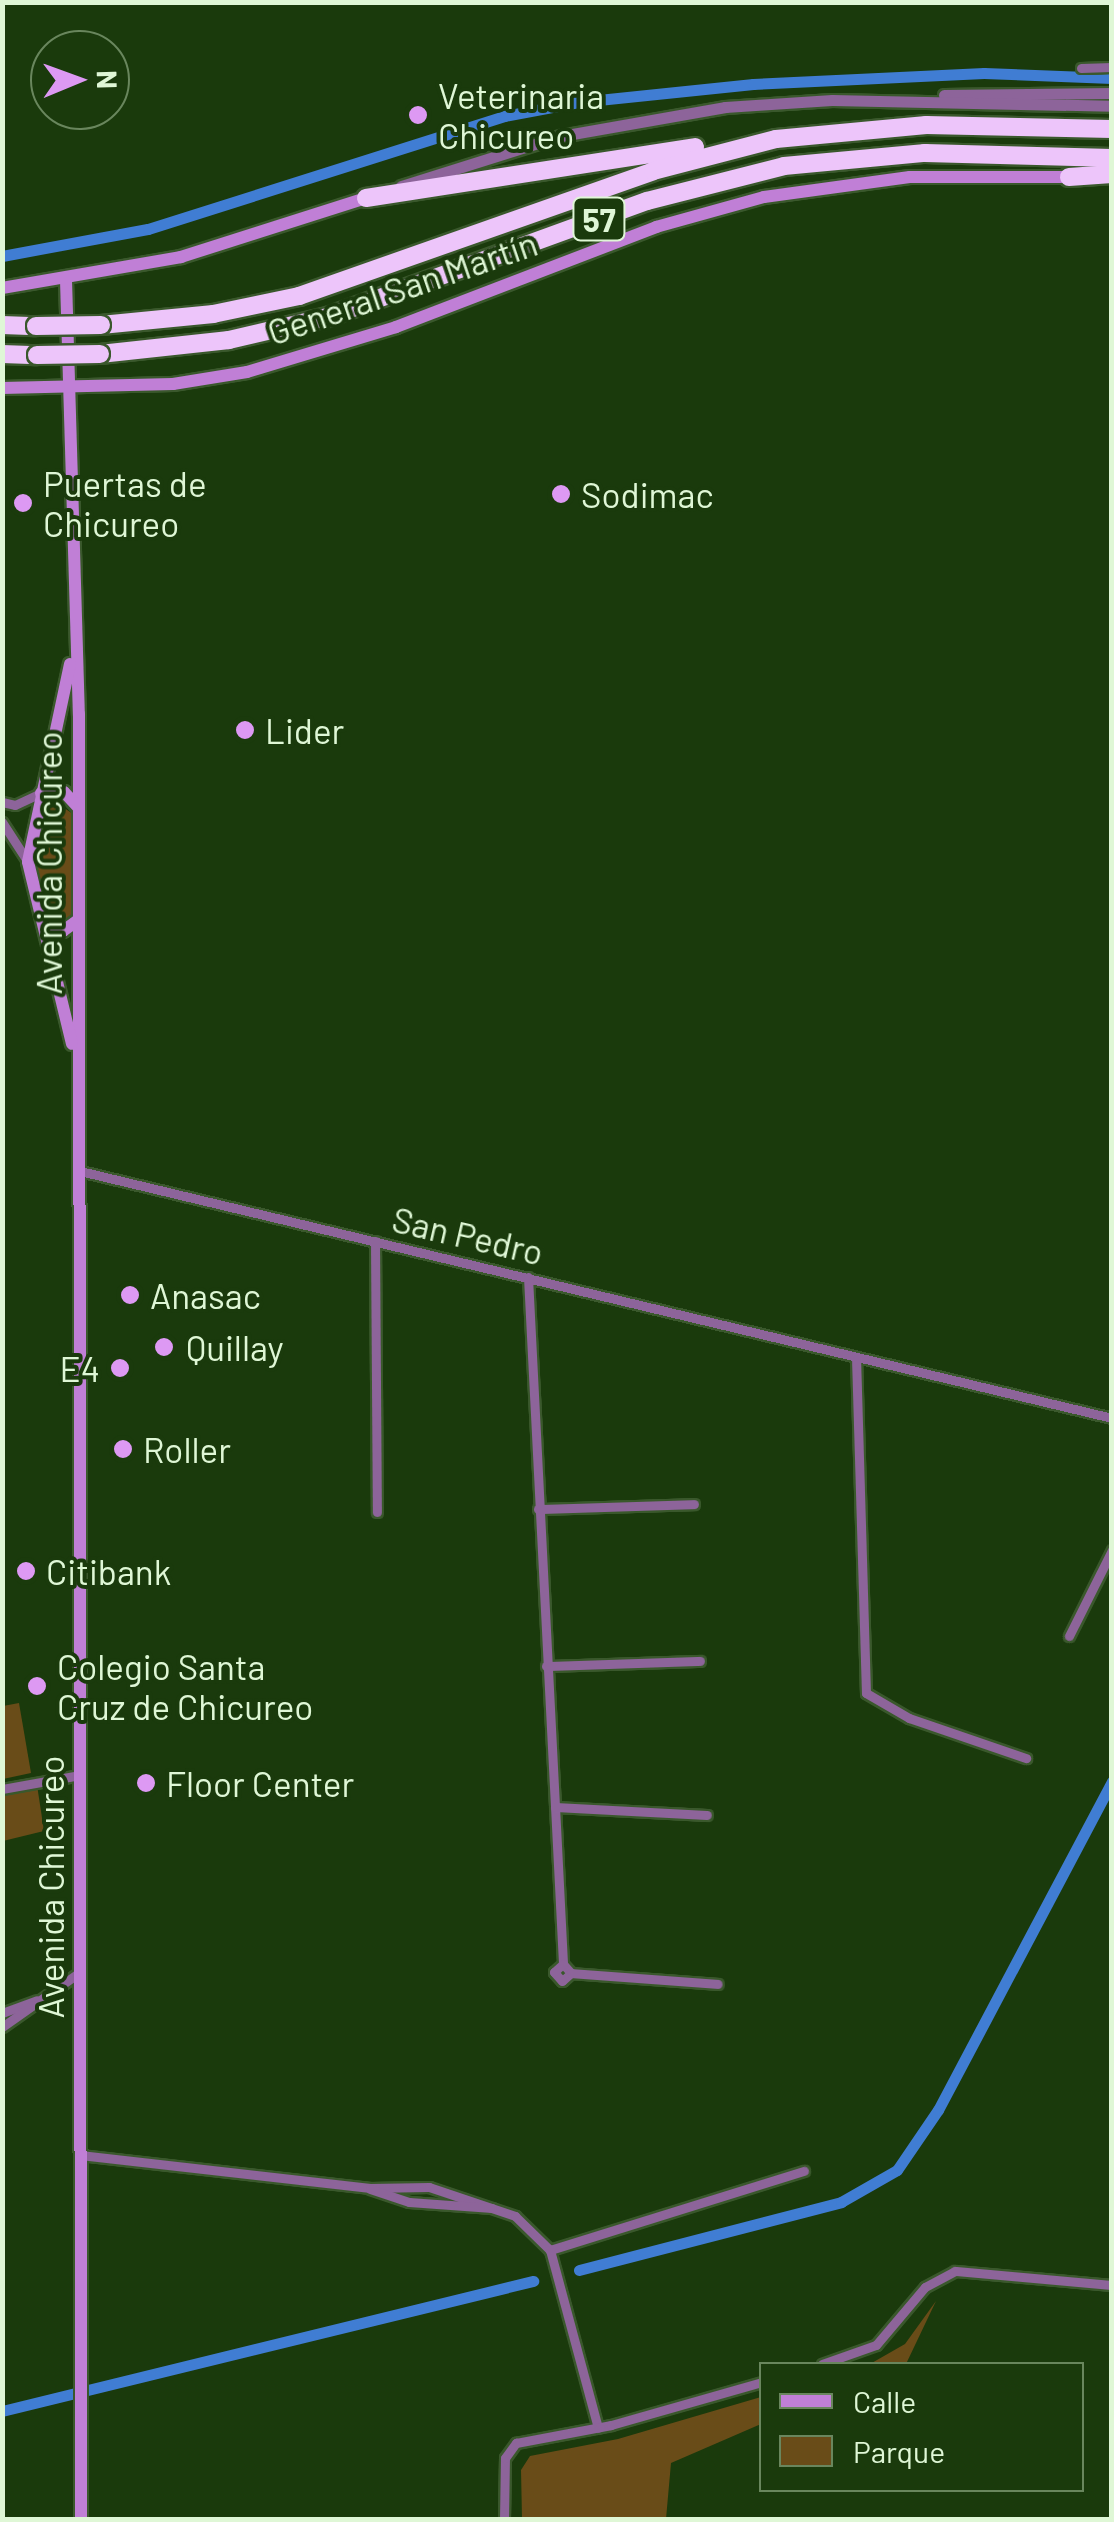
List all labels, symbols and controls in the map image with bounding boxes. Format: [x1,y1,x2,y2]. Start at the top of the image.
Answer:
north arrow [30,30,130,130]
text: N [91,70,125,89]
place label: Veterinaria Chicureo [438,74,604,156]
marker: Veterinaria Chicureo [407,104,429,126]
road number: 57 [572,192,626,246]
street label: General San Martín [262,221,542,353]
place label: Puertas de Chicureo [43,462,207,544]
place label: Sodimac [581,473,714,515]
marker: Sodimac [550,483,572,505]
marker: Puertas de Chicureo [12,492,34,514]
place label: Lider [265,709,344,751]
marker: Lider [234,719,256,741]
street label: Avenida Chicureo [27,731,69,995]
street label: San Pedro [388,1197,548,1273]
place label: Anasac [150,1274,261,1316]
marker: Anasac [119,1284,141,1306]
place label: Quillay [186,1326,284,1368]
marker: Quillay [151,1334,177,1360]
place label: E4 [60,1347,100,1389]
marker: E4 [109,1357,131,1379]
place label: Roller [143,1428,231,1470]
marker: Roller [112,1438,134,1460]
place label: Citibank [46,1550,171,1592]
marker: Citibank [15,1560,37,1582]
place label: Colegio Santa Cruz de Chicureo [57,1645,313,1727]
marker: Colegio Santa Cruz de Chicureo [26,1675,48,1697]
street label: Avenida Chicureo [29,1755,71,2019]
place label: Floor Center [166,1762,354,1804]
marker: Floor Center [135,1772,157,1794]
legend [759,2362,1084,2492]
text: Calle [853,2383,916,2419]
text: Parque [853,2433,945,2469]

